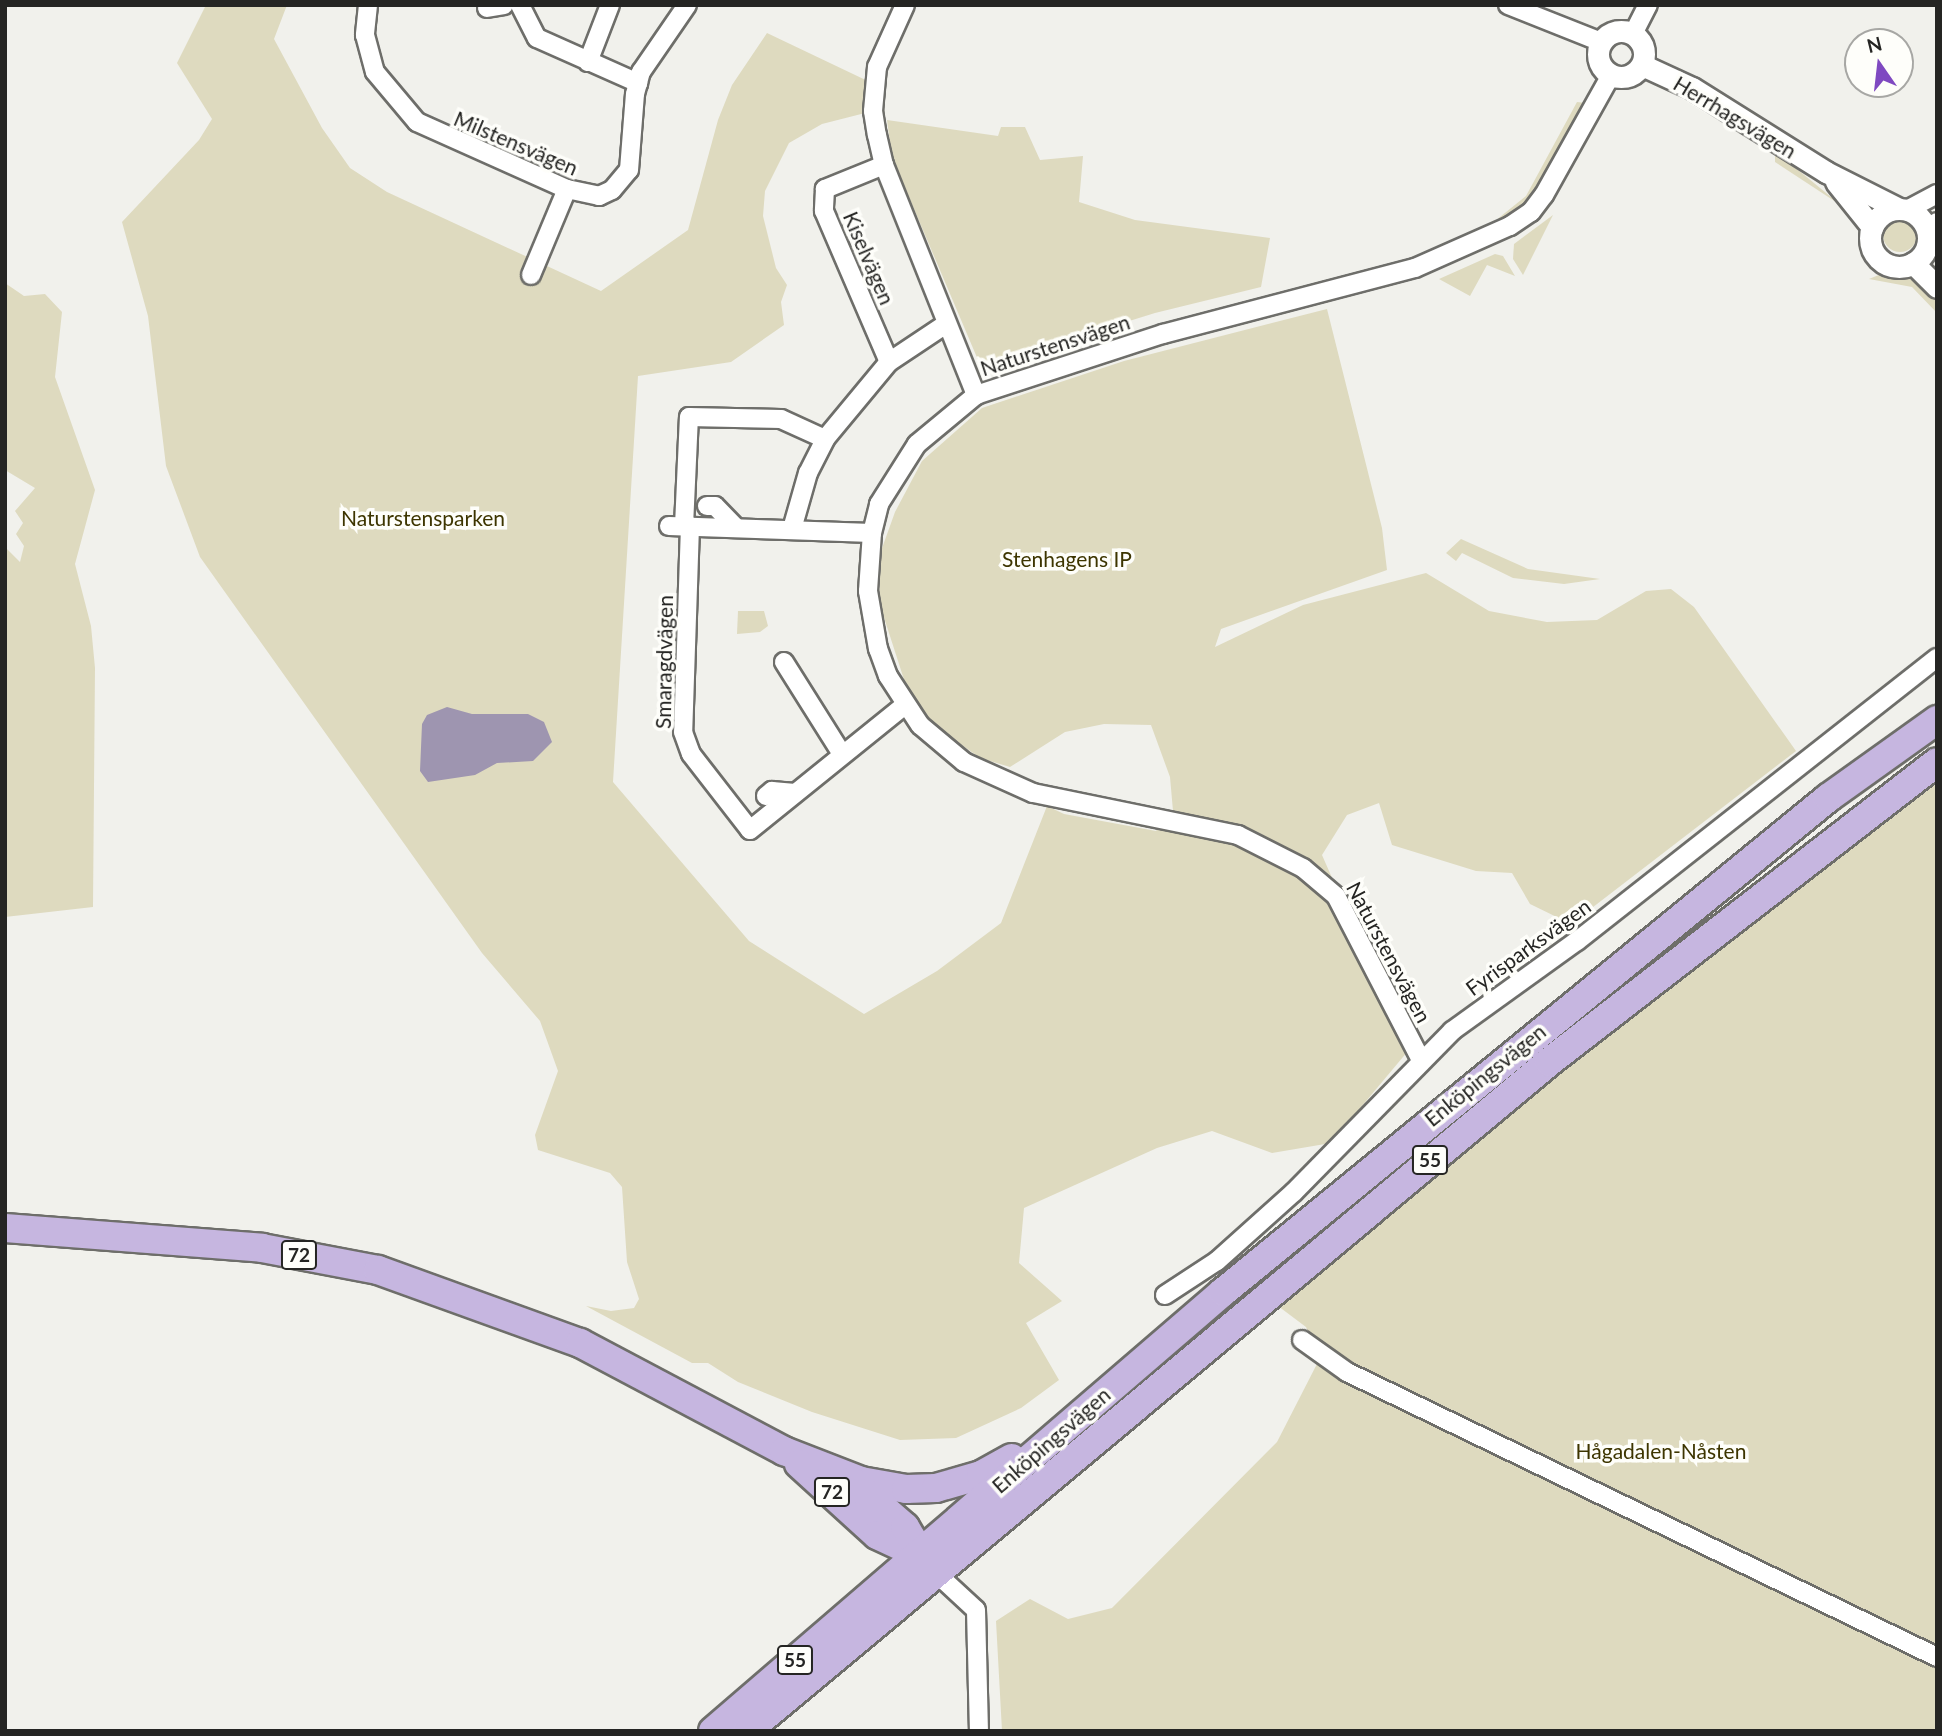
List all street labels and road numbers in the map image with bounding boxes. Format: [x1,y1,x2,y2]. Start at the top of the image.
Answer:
street label: Herrhagsvägen [1669,70,1801,164]
street label: Milstensvägen [450,106,582,180]
street label: Kiselvägen [838,208,900,308]
street label: Naturstensvägen [977,309,1133,381]
street label: Smaragdvägen [650,595,678,729]
street label: Naturstensvägen [1341,877,1437,1027]
street label: Fyrisparksvägen [1461,893,1595,1001]
street label: Enköpingsvägen [1419,1018,1551,1132]
road number: 55 [1411,1144,1449,1176]
road number: 72 [280,1240,318,1270]
street label: Enköpingsvägen [987,1382,1115,1498]
road number: 72 [813,1476,851,1508]
road number: 55 [776,1644,814,1676]

